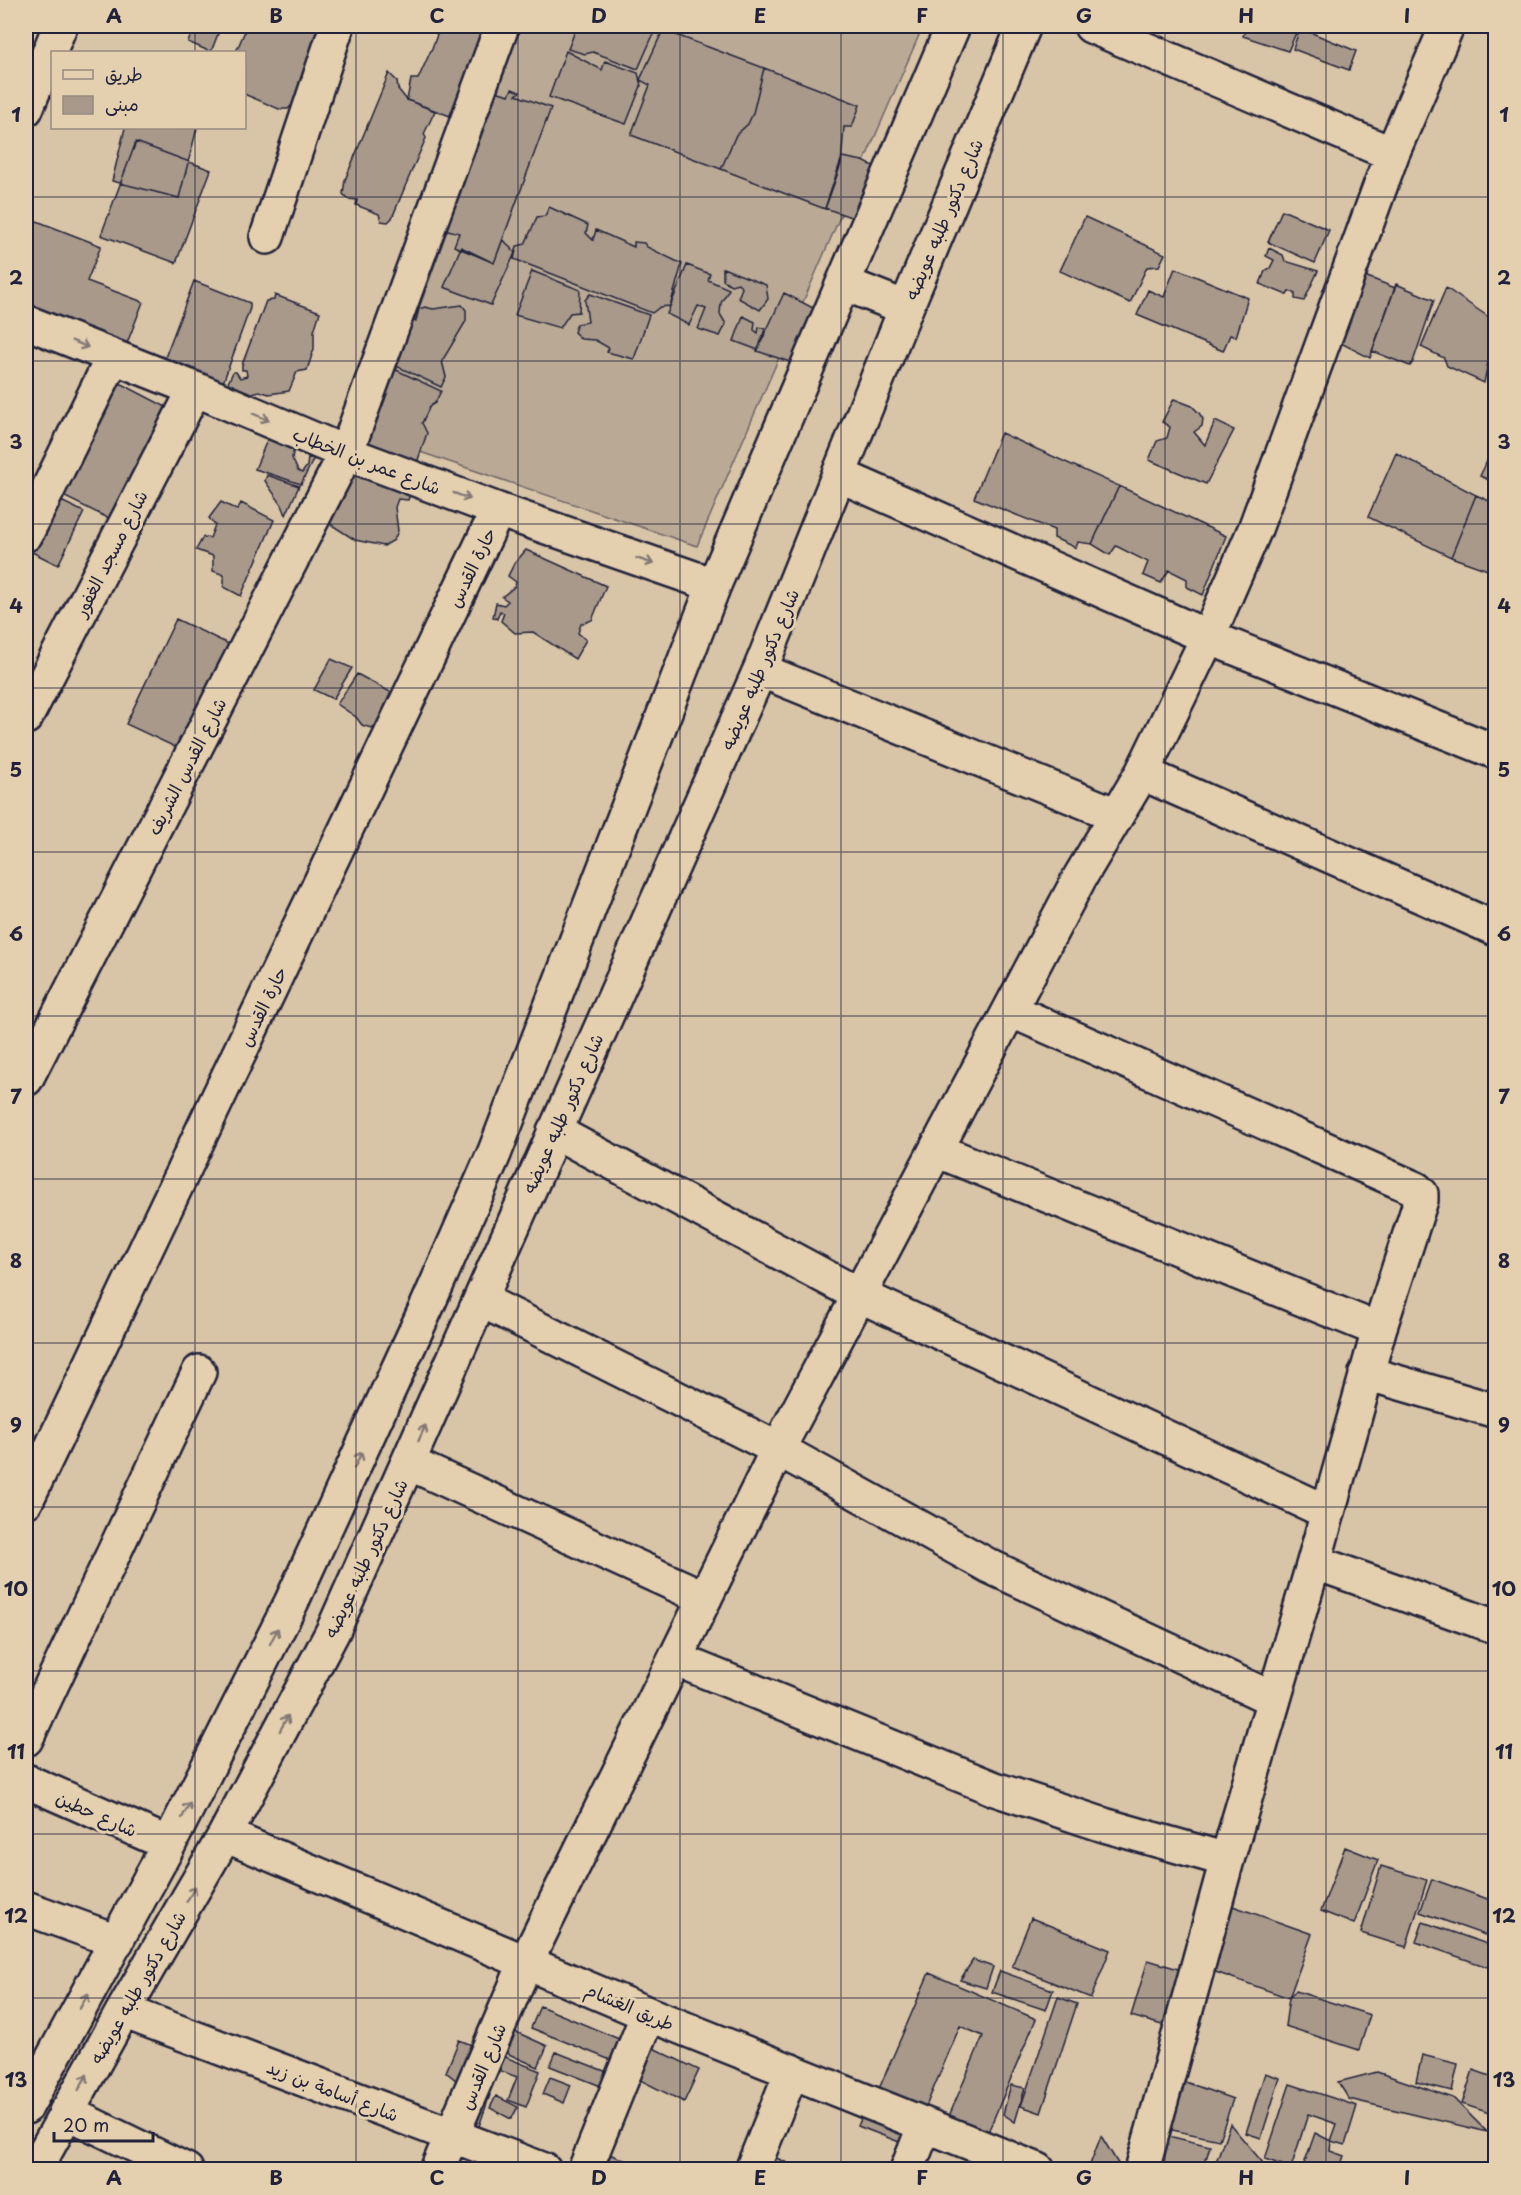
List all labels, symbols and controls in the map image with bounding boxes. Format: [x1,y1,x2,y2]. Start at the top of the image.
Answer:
text: A [106,0,122,30]
text: B [269,0,283,30]
text: C [429,0,445,30]
text: D [591,0,607,30]
text: E [754,0,766,30]
text: F [916,0,928,30]
text: G [1076,0,1092,30]
text: H [1238,0,1254,30]
text: I [1404,0,1410,30]
legend [51,51,246,129]
text: طريق [105,60,143,87]
text: مبنى [105,90,139,117]
text: 1 [11,99,21,129]
text: 1 [1499,99,1509,129]
street label: شارع دكتور طلبه عويضه [897,134,989,304]
text: 2 [9,262,23,292]
text: 2 [1497,262,1511,292]
one-way arrow [70,339,89,350]
one-way arrow [251,412,269,423]
street label: شارع عمر بن الخطاب [289,419,445,501]
text: 3 [9,426,23,456]
text: 3 [1497,426,1511,456]
street label: شارع مسجد الغفور [66,485,154,623]
one-way arrow [452,492,470,503]
street label: حارة القدس [440,522,502,612]
one-way arrow [636,557,654,568]
street label: شارع دكتور طلبه عويضه [713,584,805,754]
text: 4 [9,590,23,620]
text: 4 [1497,590,1511,620]
street label: شارع القدس الشريف [140,692,232,840]
text: 5 [10,754,22,784]
text: 5 [1498,754,1510,784]
text: 6 [9,918,23,948]
text: 6 [1497,918,1511,948]
street label: حارة القدس [231,961,293,1051]
street label: شارع دكتور طلبه عويضه [515,1029,609,1197]
text: 7 [10,1081,22,1111]
text: 7 [1498,1081,1510,1111]
text: 8 [10,1245,22,1275]
text: 8 [1498,1245,1510,1275]
text: 9 [10,1409,22,1439]
text: 9 [1498,1409,1510,1439]
one-way arrow [417,1425,428,1443]
one-way arrow [352,1452,364,1470]
street label: شارع دكتور طلبه عويضه [316,1474,414,1642]
text: 10 [4,1573,28,1603]
text: 10 [1492,1573,1516,1603]
one-way arrow [269,1628,281,1646]
one-way arrow [278,1715,290,1732]
text: 11 [7,1736,25,1766]
text: 11 [1495,1736,1513,1766]
street label: شارع حطين [52,1783,142,1843]
one-way arrow [181,1802,193,1820]
one-way arrow [185,1886,197,1903]
text: 12 [4,1900,28,1930]
text: 12 [1492,1900,1516,1930]
street label: شارع دكتور طلبه عويضه [82,1905,192,2069]
street label: طريق الغشام [580,1975,679,2039]
one-way arrow [79,1992,90,2010]
street label: شارع القدس [452,2019,512,2113]
street label: شارع أسامة بن زيد [263,2052,403,2128]
text: 13 [5,2064,27,2094]
text: 13 [1493,2064,1515,2094]
one-way arrow [78,2073,89,2091]
scale bar [54,2105,153,2143]
text: 20 m [63,2111,109,2138]
text: A [106,2162,122,2192]
text: B [269,2162,283,2192]
text: C [429,2162,445,2192]
text: D [591,2162,607,2192]
text: E [754,2162,766,2192]
text: F [916,2162,928,2192]
text: G [1076,2162,1092,2192]
text: H [1238,2162,1254,2192]
text: I [1404,2162,1410,2192]

